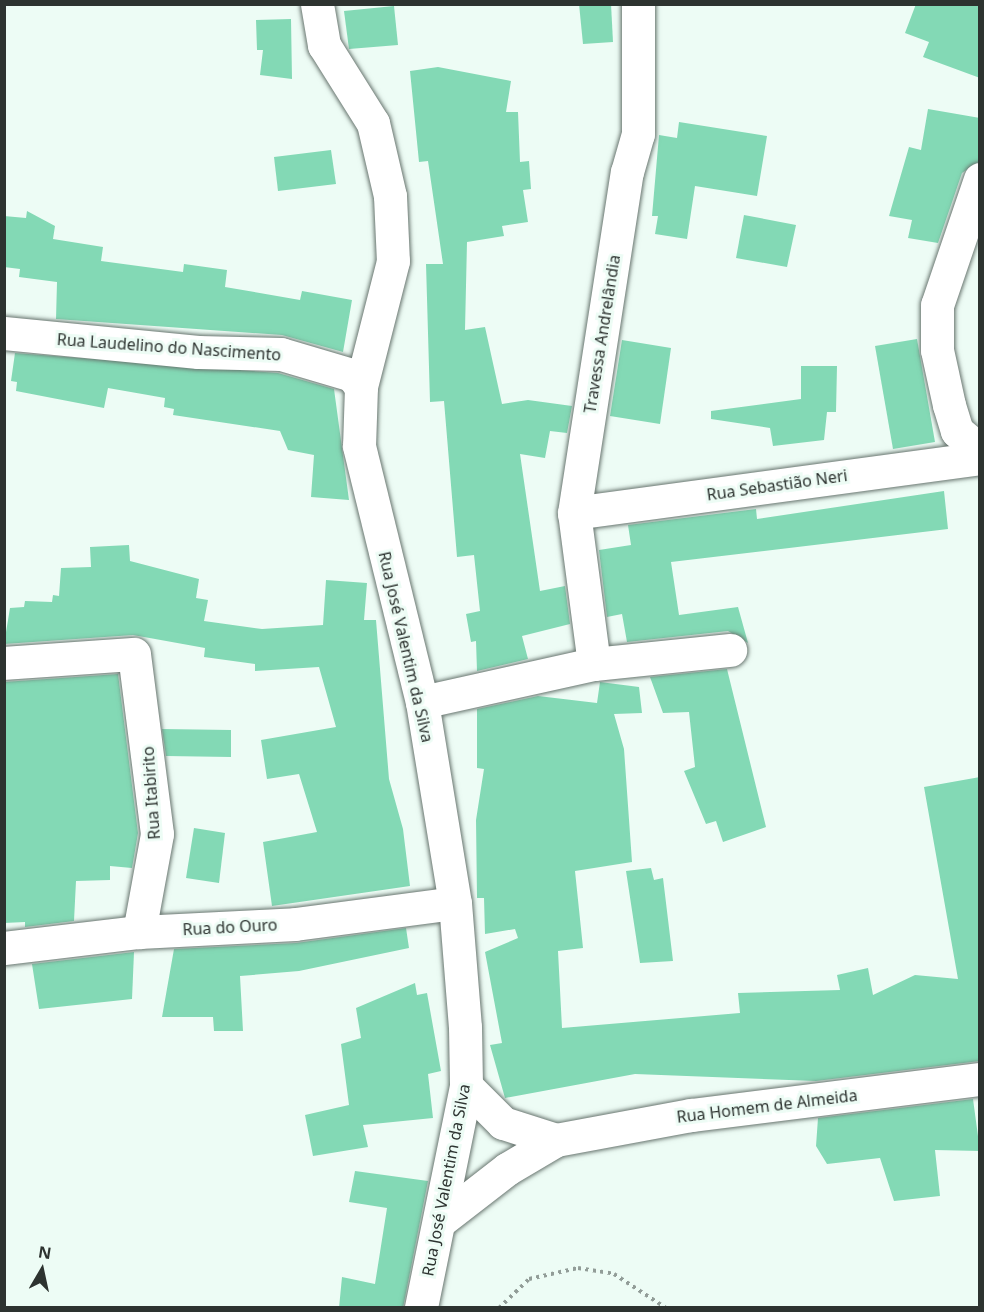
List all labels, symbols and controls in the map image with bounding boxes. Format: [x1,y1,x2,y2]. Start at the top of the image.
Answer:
street label: Travessa Andrelândia [580,253,624,415]
street label: Rua Laudelino do Nascimento [56,330,282,364]
street label: Rua Sebastião Neri [705,466,849,504]
street label: Rua José Valentim da Silva [375,550,437,744]
street label: Rua Itabirito [138,746,164,840]
street label: Rua do Ouro [182,915,278,939]
street label: Rua José Valentim da Silva [418,1082,474,1278]
street label: Rua Homem de Almeida [676,1085,858,1127]
north arrow [12,1240,72,1300]
text: N [37,1240,53,1264]

